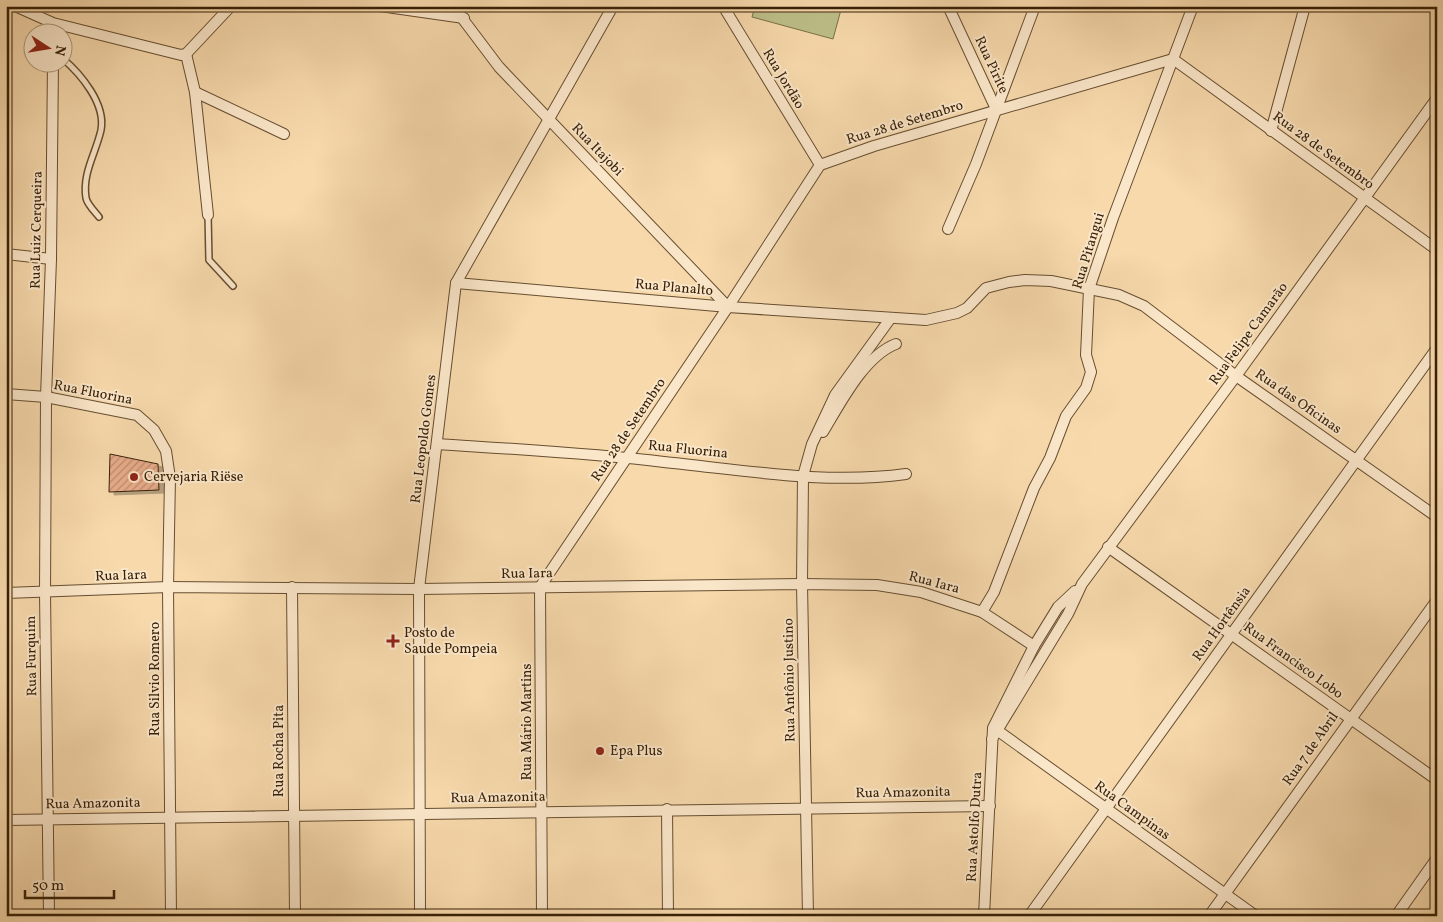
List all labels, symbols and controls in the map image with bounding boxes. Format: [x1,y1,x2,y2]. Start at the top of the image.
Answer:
north arrow [22,22,72,72]
street label: Rua Pirite [969,33,1013,97]
text: N [49,43,70,57]
street label: Rua Jordão [757,45,809,113]
street label: Rua 28 de Setembro [844,96,966,150]
street label: Rua 28 de Setembro [1268,108,1378,194]
street label: Rua Itajobi [567,119,627,181]
street label: Rua Luiz Cerqueira [26,171,48,289]
street label: Rua Pitangui [1068,210,1110,292]
street label: Rua Planalto [634,275,714,301]
street label: Rua Felipe Camarão [1205,279,1293,389]
street label: Rua das Oficinas [1251,365,1345,439]
street label: Rua Leopoldo Gomes [407,374,441,504]
street label: Rua 28 de Setembro [587,374,671,486]
street label: Rua Fluorina [52,376,134,410]
street label: Rua Fluorina [647,436,729,464]
place label: Cervejaria Riëse [144,468,244,487]
marker: Cervejaria Riëse [128,471,140,483]
street label: Rua Iara [501,564,553,584]
street label: Rua Iara [95,566,147,586]
street label: Rua Iara [906,567,962,599]
street label: Rua Hortênsia [1188,583,1256,665]
street label: Rua Furquim [22,616,42,696]
street label: Rua Antônio Justino [779,618,801,742]
street label: Rua Francisco Lobo [1239,618,1347,704]
street label: Rua Silvio Romero [146,622,165,736]
place label: Posto de Saude Pompeia [404,624,497,659]
marker: Posto de Saude Pompeia [386,634,400,648]
street label: Rua Mário Martins [518,664,537,780]
street label: Rua Rocha Pita [270,705,289,797]
street label: Rua 7 de Abril [1279,708,1343,790]
place label: Epa Plus [610,742,662,761]
marker: Epa Plus [594,745,606,757]
street label: Rua Astolfo Dutra [963,771,987,883]
street label: Rua Campinas [1090,777,1174,845]
street label: Rua Amazonita [855,783,951,803]
street label: Rua Amazonita [450,788,546,808]
street label: Rua Amazonita [45,794,141,814]
scale bar [25,867,114,899]
text: 50 m [32,876,64,897]

